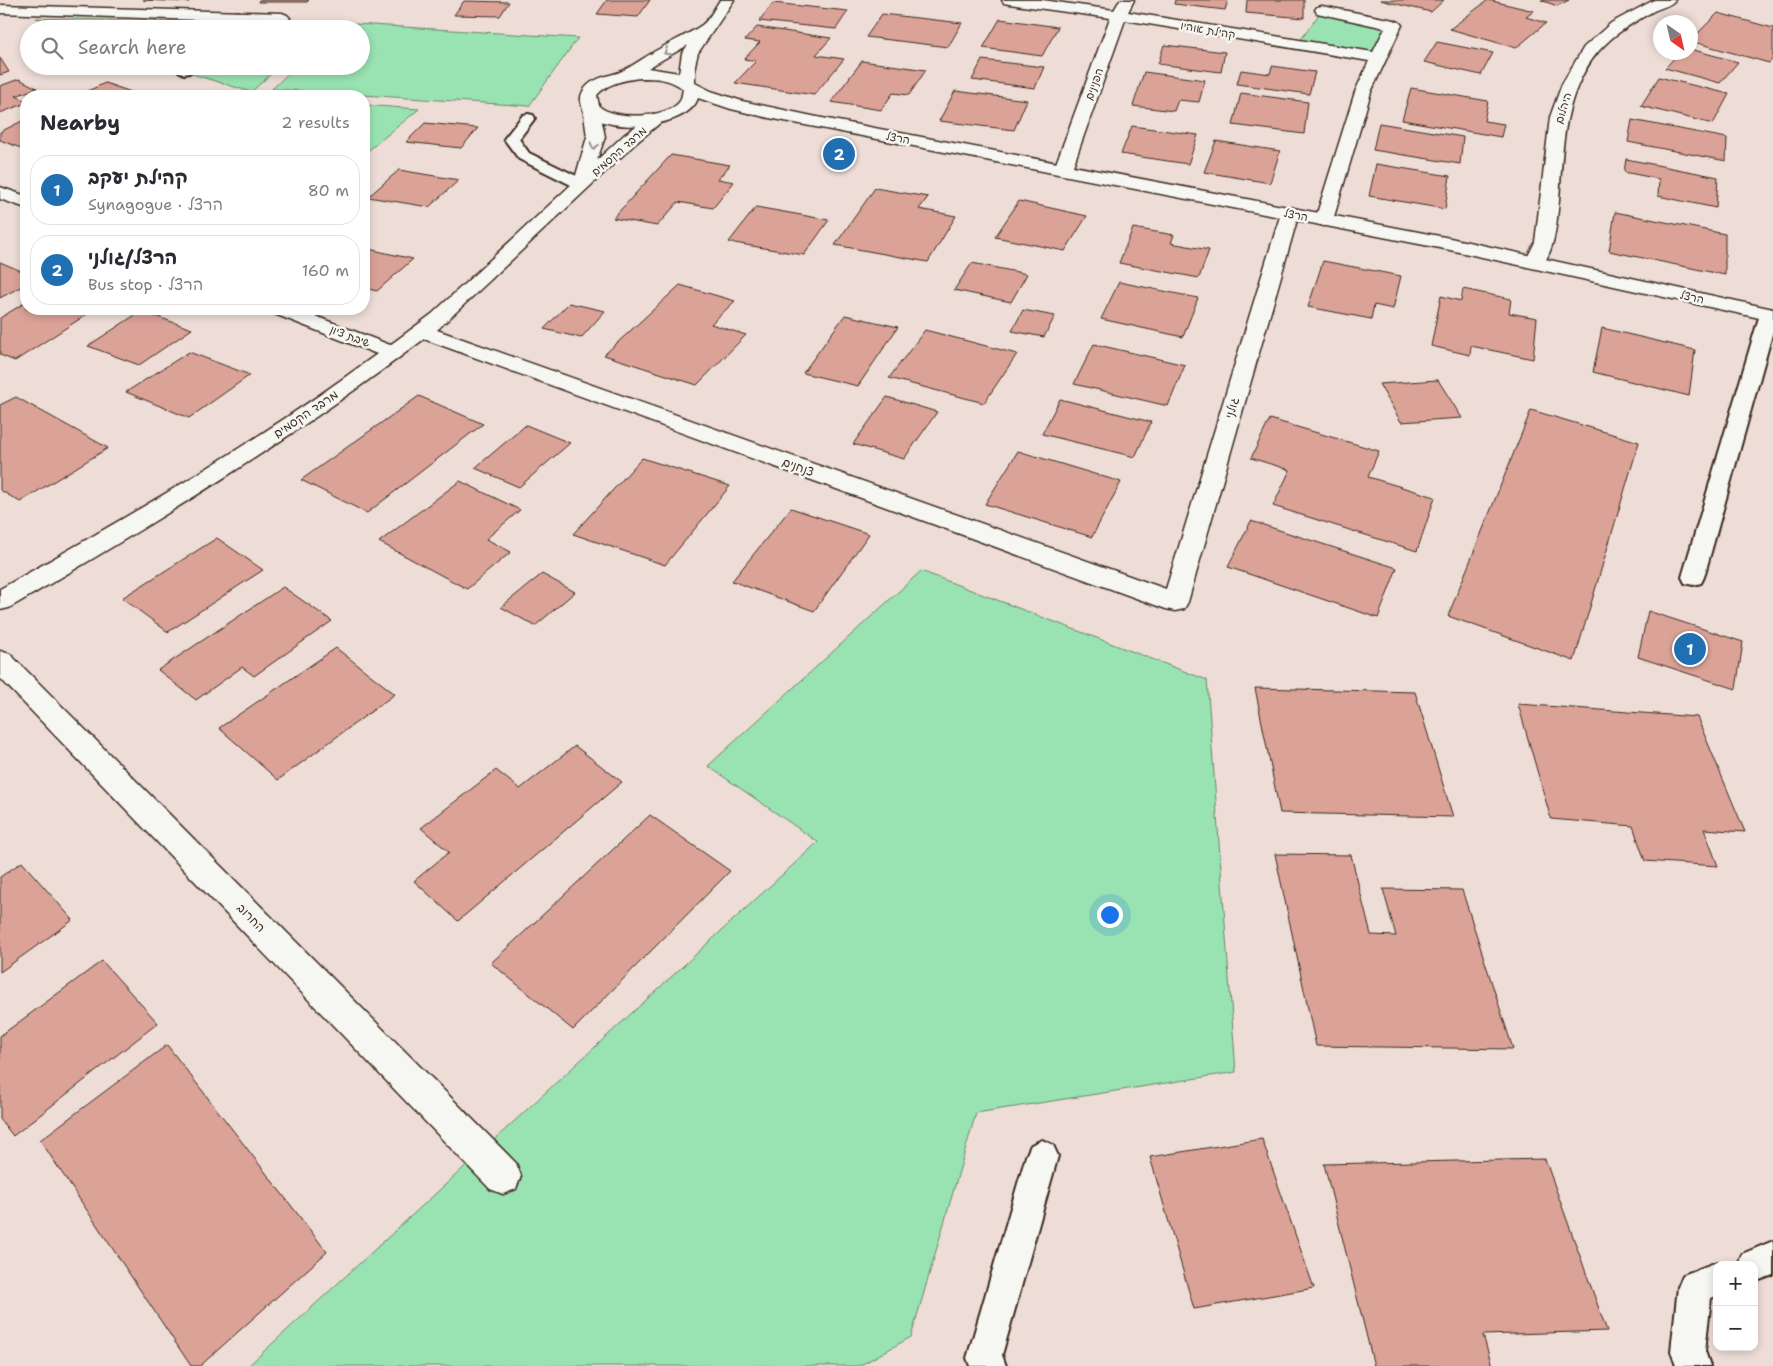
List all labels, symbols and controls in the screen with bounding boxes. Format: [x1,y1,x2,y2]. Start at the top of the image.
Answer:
north arrow [1653,15,1698,60]
street label: קהילת אוהיו [1179,18,1237,43]
search box [20,20,370,75]
icon: search [38,34,66,62]
text: Search here [78,35,187,60]
one-way arrow [663,45,672,55]
street label: הפנינים [1082,66,1107,102]
street label: היהלום [1552,91,1575,126]
text: Nearby [40,109,120,137]
text: 2 results [281,112,350,133]
street label: מרבד הקסמים [589,123,650,179]
street label: הרצל [885,129,911,148]
pin: 2 [823,135,855,173]
one-way arrow [589,142,599,150]
text: קהילת יעקב [88,165,188,190]
text: 1 [53,180,61,201]
text: 80 m [308,180,349,201]
text: Synagogue · הרצל [88,194,223,215]
street label: הרצל [1283,206,1309,225]
text: הרצל/גולני [88,245,177,270]
text: 2 [51,260,63,281]
text: 160 m [302,260,349,281]
text: Bus stop · הרצל [88,274,203,295]
street label: הרצל [1678,287,1705,308]
street label: שיבת ציון [328,322,372,351]
street label: מרבד הקסמים [271,387,341,441]
street label: גולני [1221,395,1243,420]
street label: צנחנים [780,454,816,480]
pin: 1 [1674,630,1706,668]
street label: החרוב [233,900,269,936]
your location [1097,902,1123,928]
map controls [1713,1261,1758,1351]
button: + [1713,1261,1758,1306]
button: − [1713,1306,1758,1351]

